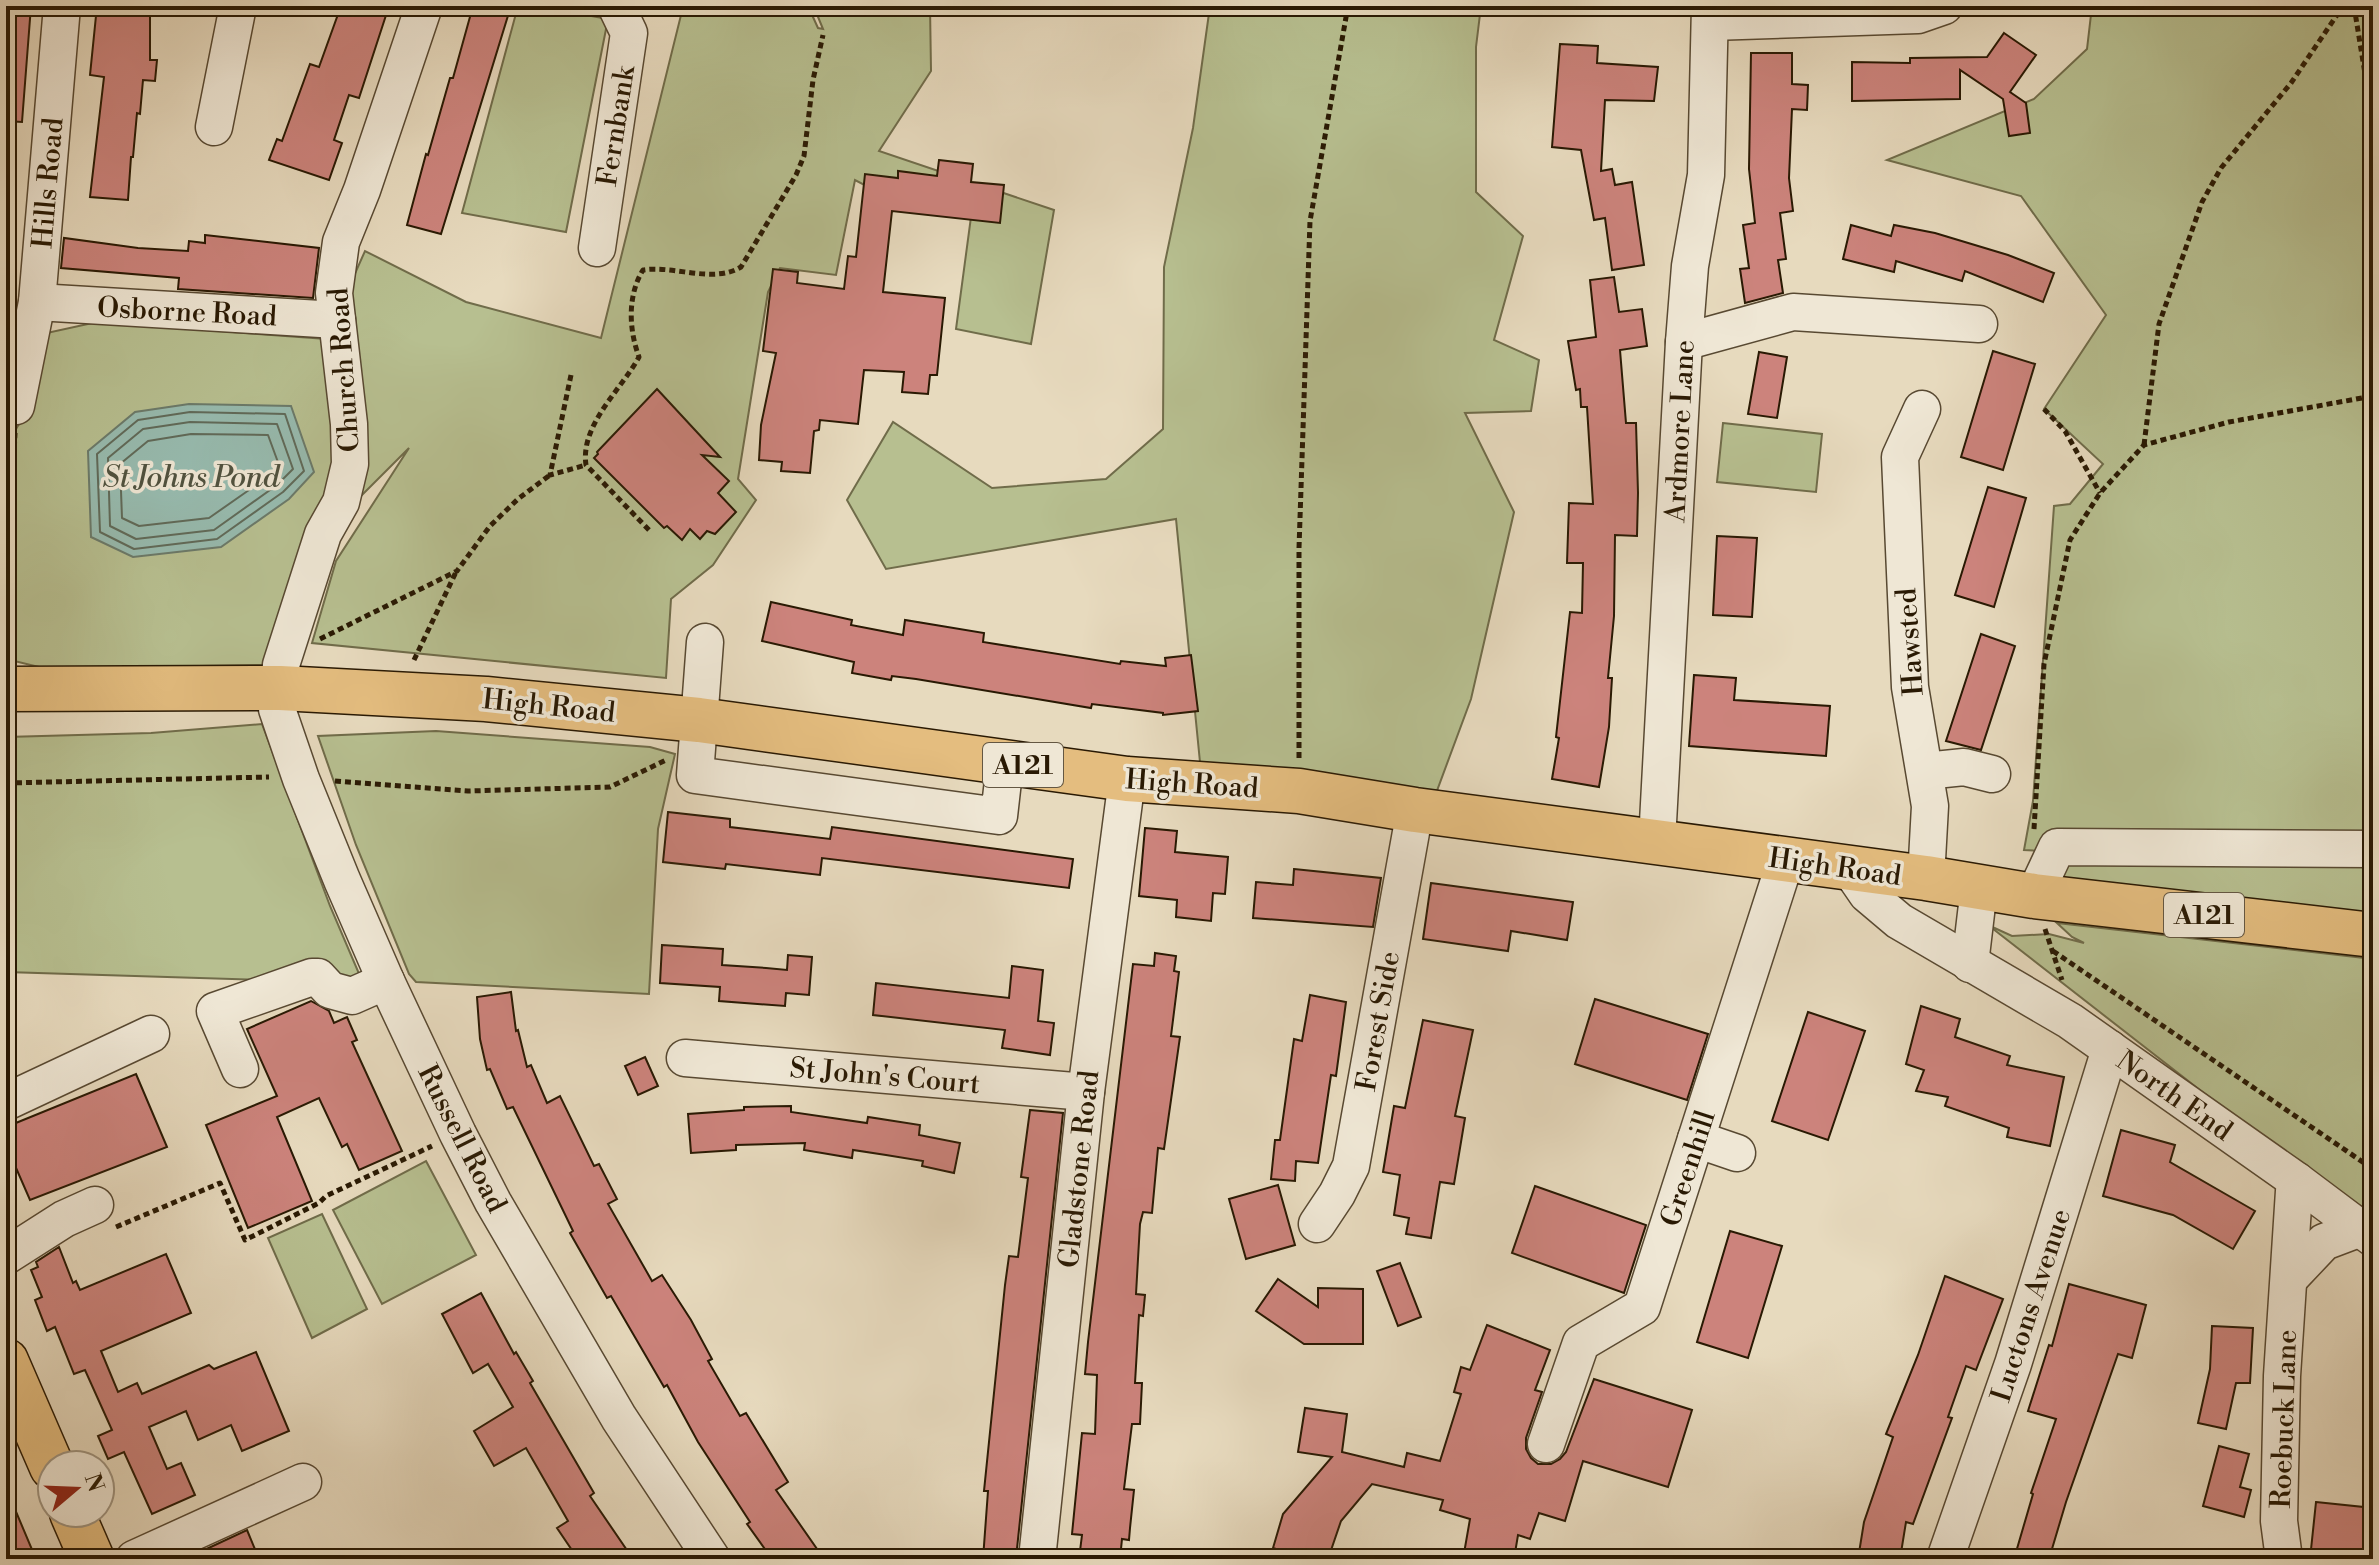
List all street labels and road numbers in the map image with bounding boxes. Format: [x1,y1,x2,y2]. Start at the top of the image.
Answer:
street label: Fernbank [590,62,643,189]
street label: Hills Road [25,116,72,250]
street label: Church Road [321,286,368,453]
street label: Osborne Road [96,290,278,335]
street label: Ardmore Lane [1658,339,1703,524]
street label: Hawsted [1889,587,1932,697]
street label: High Road [481,682,617,731]
road number: A121 [983,743,1063,787]
street label: High Road [1124,762,1260,807]
street label: High Road [1766,841,1903,894]
road number: A121 [2164,893,2244,937]
street label: Forest Side [1349,948,1408,1094]
street label: North End [2109,1044,2239,1149]
street label: St John's Court [788,1051,982,1102]
street label: Russell Road [409,1059,514,1219]
street label: Gladstone Road [1052,1069,1107,1270]
street label: Greenhill [1653,1106,1724,1231]
street label: Luctons Avenue [1984,1204,2079,1406]
street label: Roebuck Lane [2264,1329,2305,1509]

